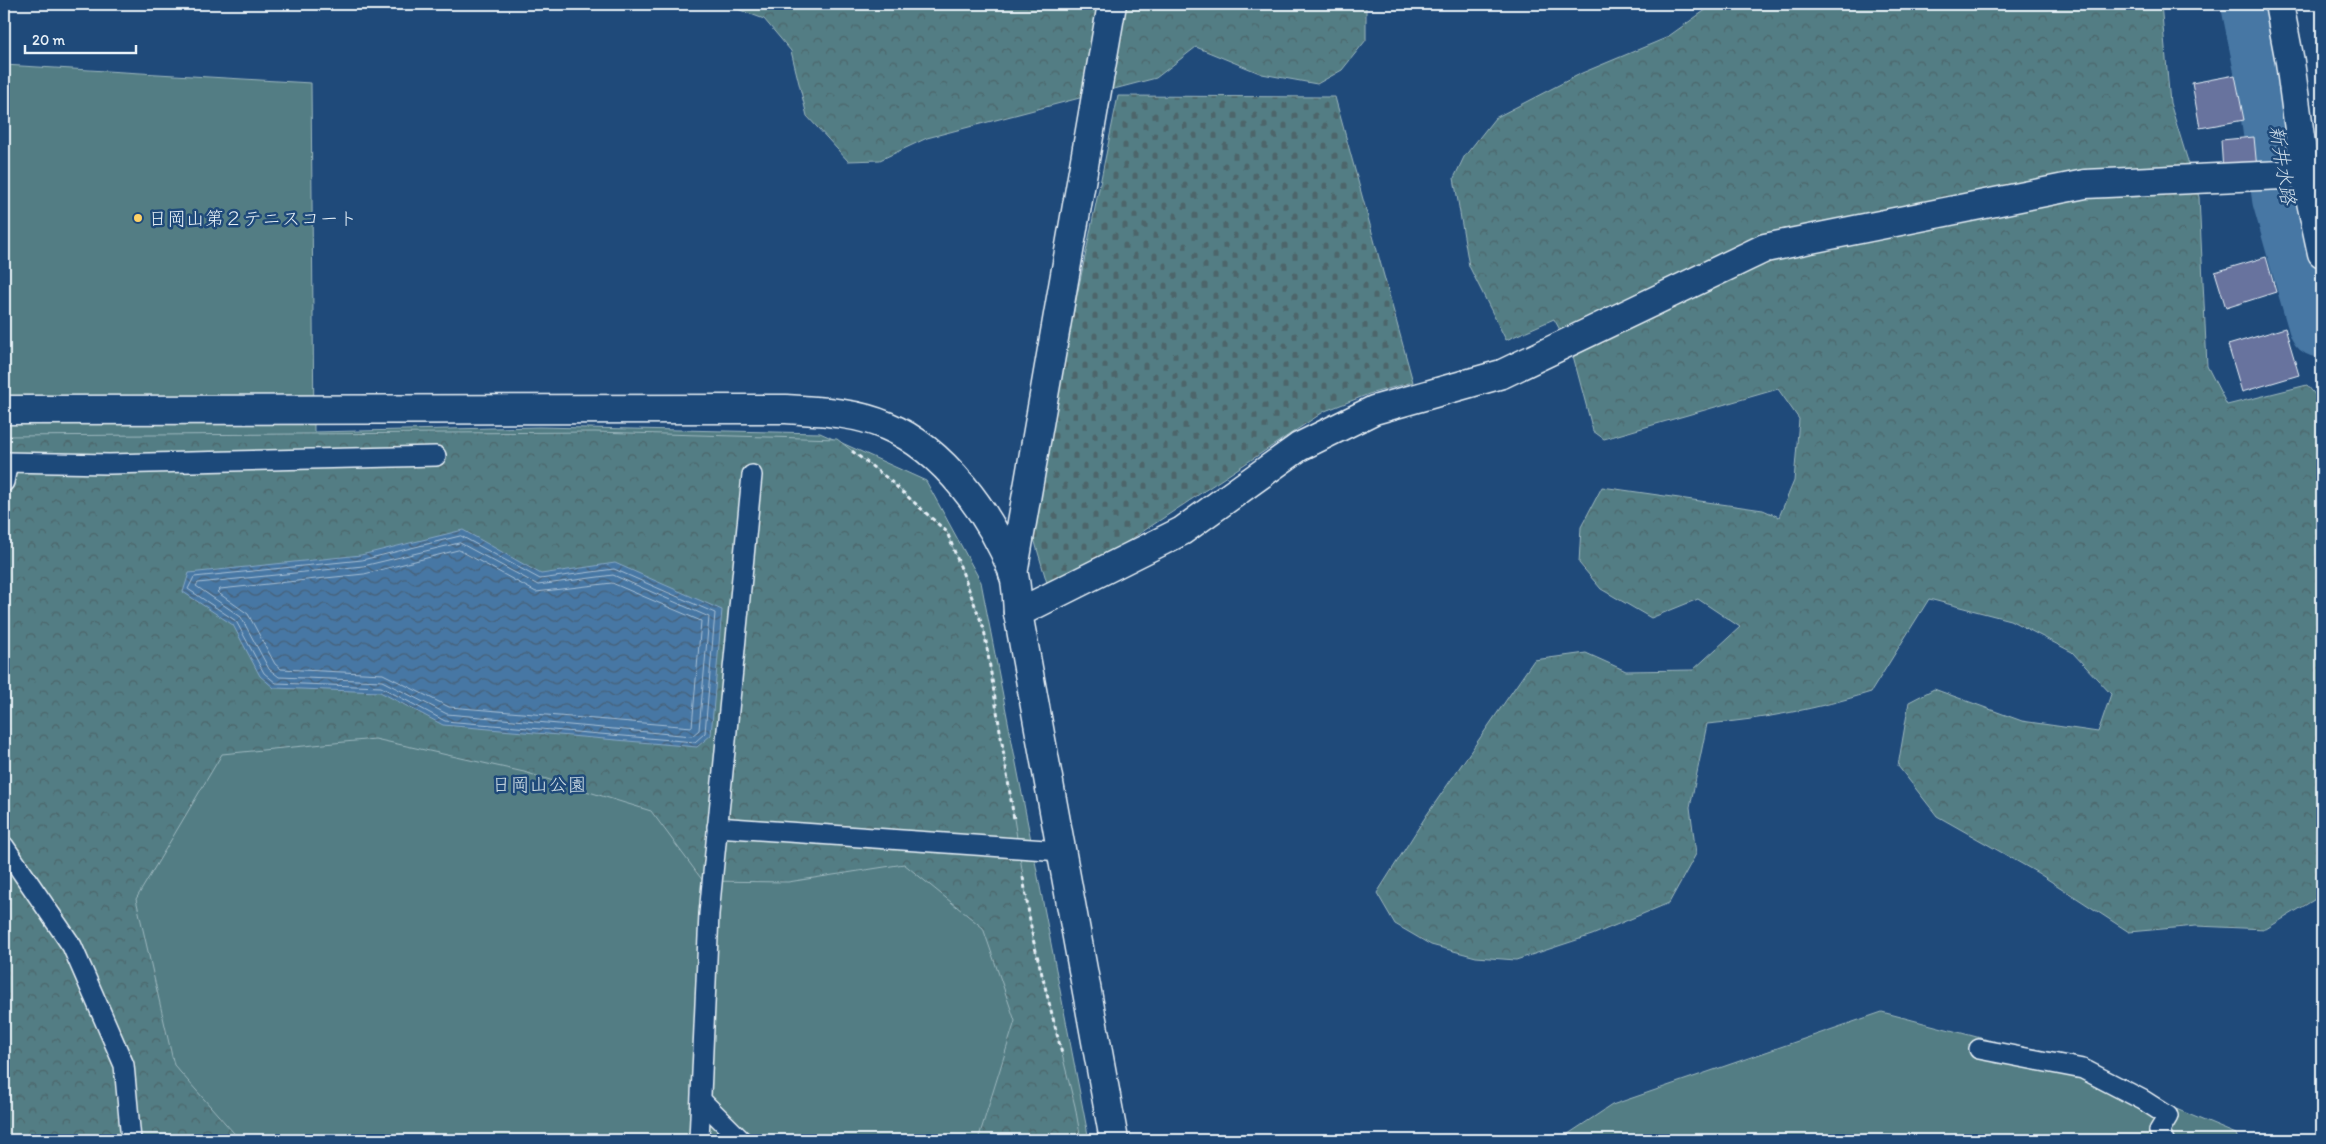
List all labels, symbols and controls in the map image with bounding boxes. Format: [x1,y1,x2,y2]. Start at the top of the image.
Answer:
scale bar [25,22,136,54]
text: 20 m [32,31,66,49]
water label: 新井水路 [2265,124,2301,207]
place label: 日岡山第２テニスコート [148,207,357,230]
marker: 日岡山第２テニスコート [132,212,144,224]
park label: 日岡山公園 [491,773,587,796]

